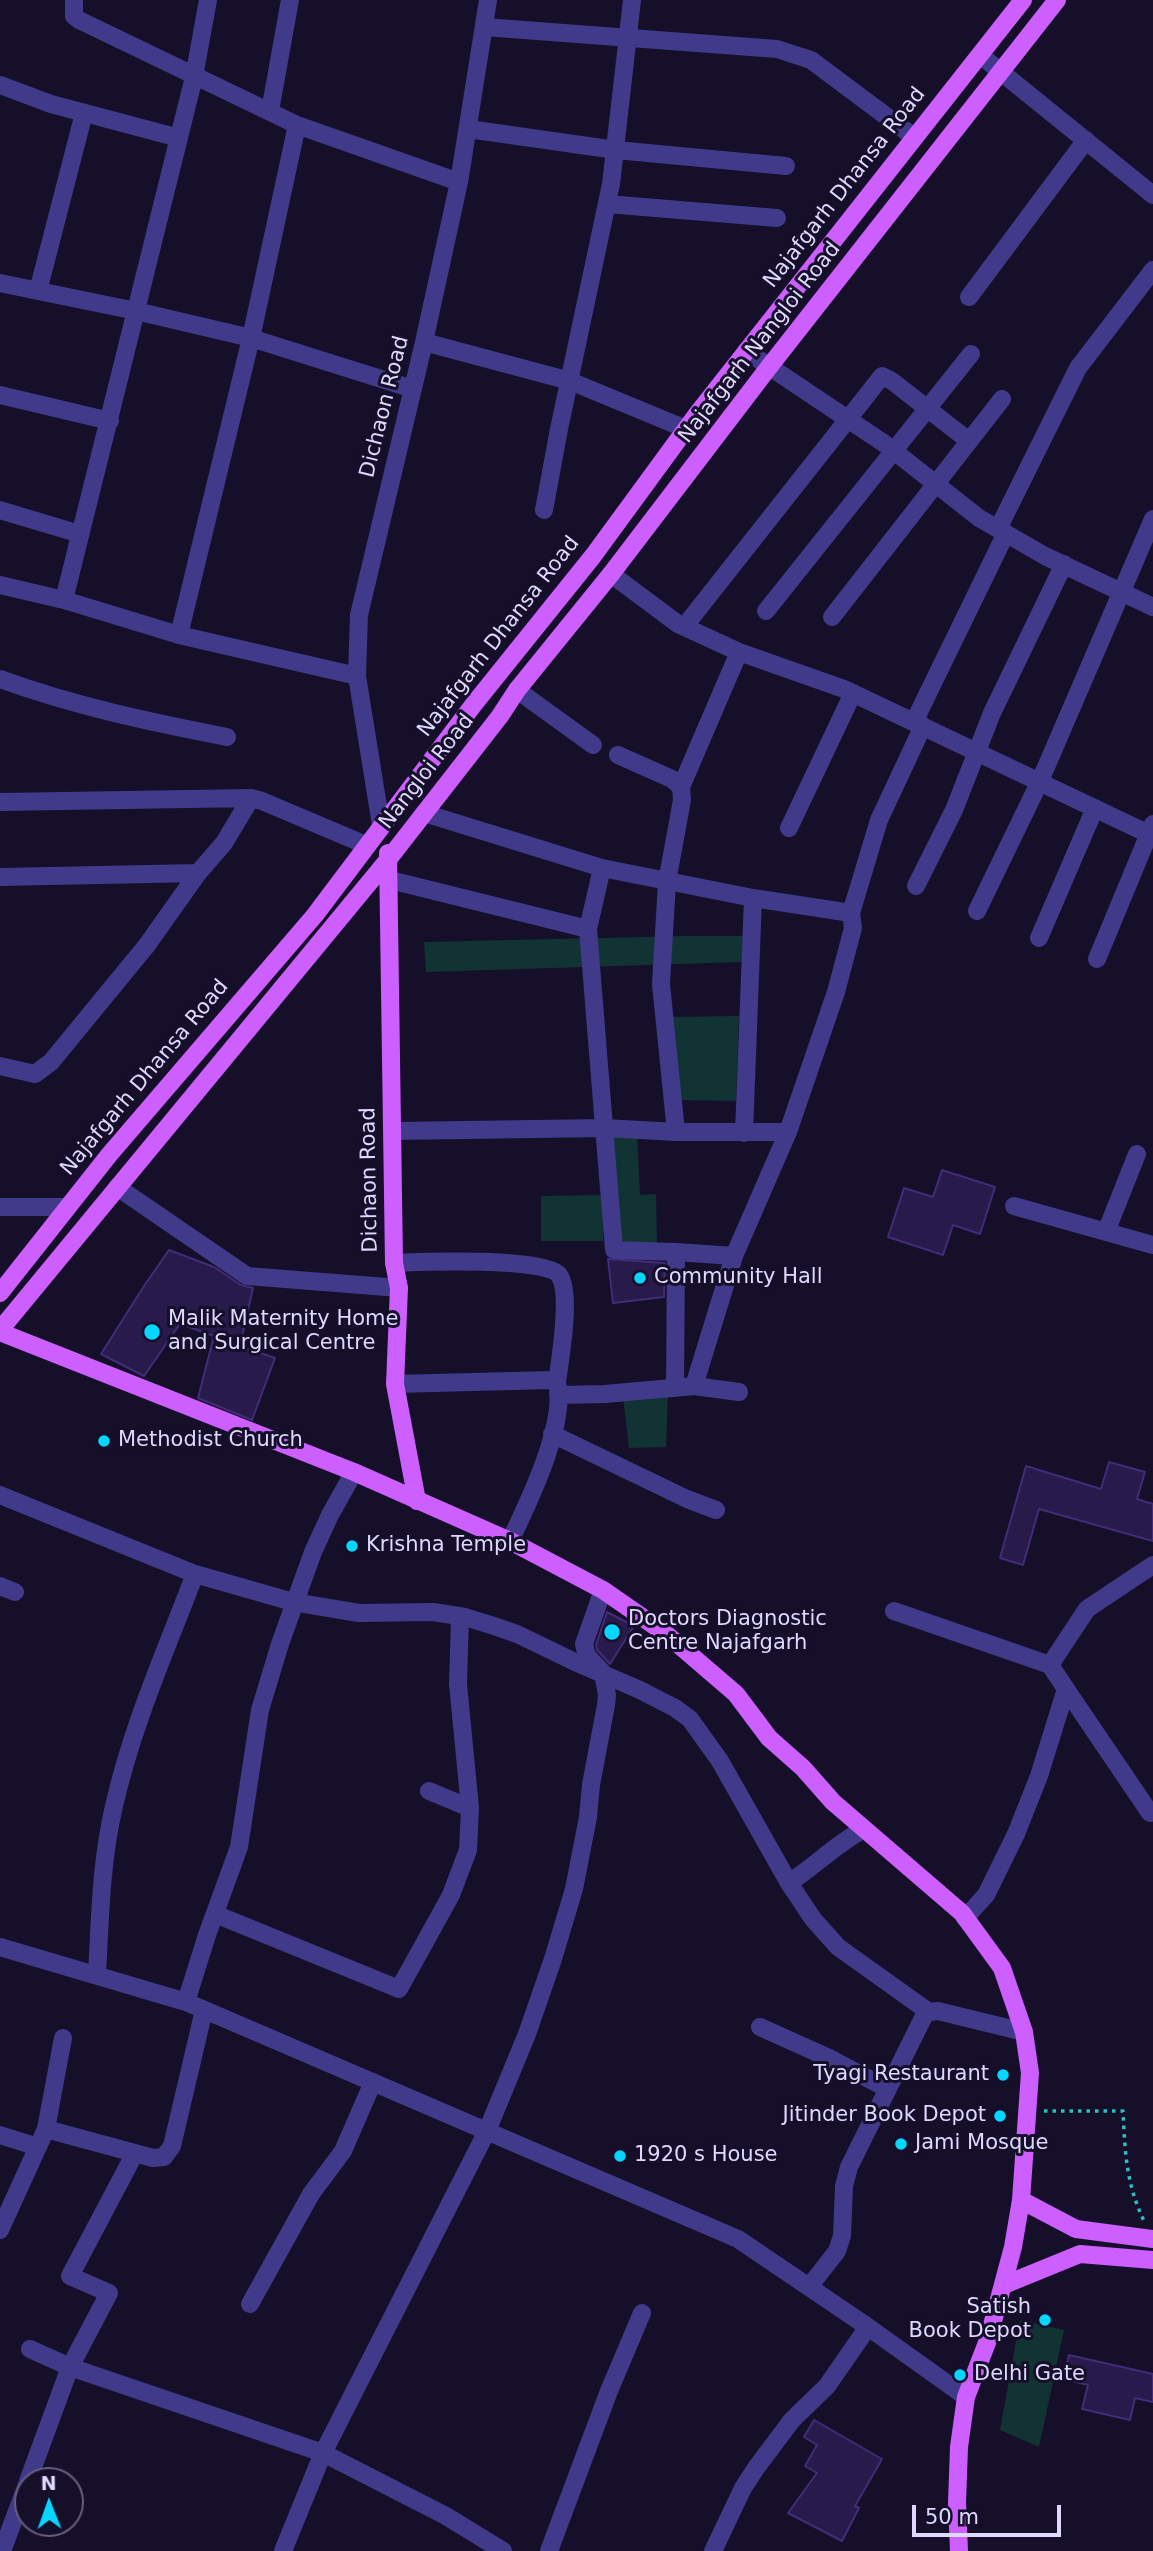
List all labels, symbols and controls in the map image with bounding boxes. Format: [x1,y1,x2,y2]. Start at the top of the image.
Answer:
street label: Najafgarh Dhansa Road [759,83,931,293]
street label: Najafgarh Nangloi Road [674,237,846,449]
street label: Dichaon Road [355,333,415,481]
street label: Najafgarh Dhansa Road [413,532,585,742]
street label: Nangloi Road [374,709,480,835]
street label: Najafgarh Dhansa Road [56,975,234,1181]
street label: Dichaon Road [356,1107,384,1253]
place label: Community Hall [654,1265,823,1291]
marker: Community Hall [632,1270,648,1286]
place label: Malik Maternity Home and Surgical Centre [168,1307,398,1357]
marker: Malik Maternity Home and Surgical Centre [142,1322,162,1342]
place label: Methodist Church [118,1428,303,1454]
marker: Methodist Church [96,1433,112,1449]
place label: Krishna Temple [366,1533,526,1559]
marker: Krishna Temple [344,1538,360,1554]
place label: Doctors Diagnostic Centre Najafgarh [628,1607,827,1657]
marker: Doctors Diagnostic Centre Najafgarh [602,1622,622,1642]
place label: Tyagi Restaurant [813,2062,989,2088]
marker: Tyagi Restaurant [995,2067,1011,2083]
place label: Jitinder Book Depot [783,2103,986,2129]
marker: Jitinder Book Depot [992,2108,1008,2124]
place label: Jami Mosque [915,2131,1048,2157]
marker: Jami Mosque [893,2136,909,2152]
place label: 1920 s House [634,2143,778,2169]
marker: 1920 s House [612,2148,628,2164]
place label: Satish Book Depot [909,2295,1031,2345]
marker: Satish Book Depot [1037,2312,1053,2328]
place label: Delhi Gate [974,2362,1085,2388]
marker: Delhi Gate [952,2367,968,2383]
north arrow [14,2467,84,2537]
text: N [41,2472,57,2494]
scale bar [915,2492,1064,2536]
text: 50 m [925,2505,979,2529]

